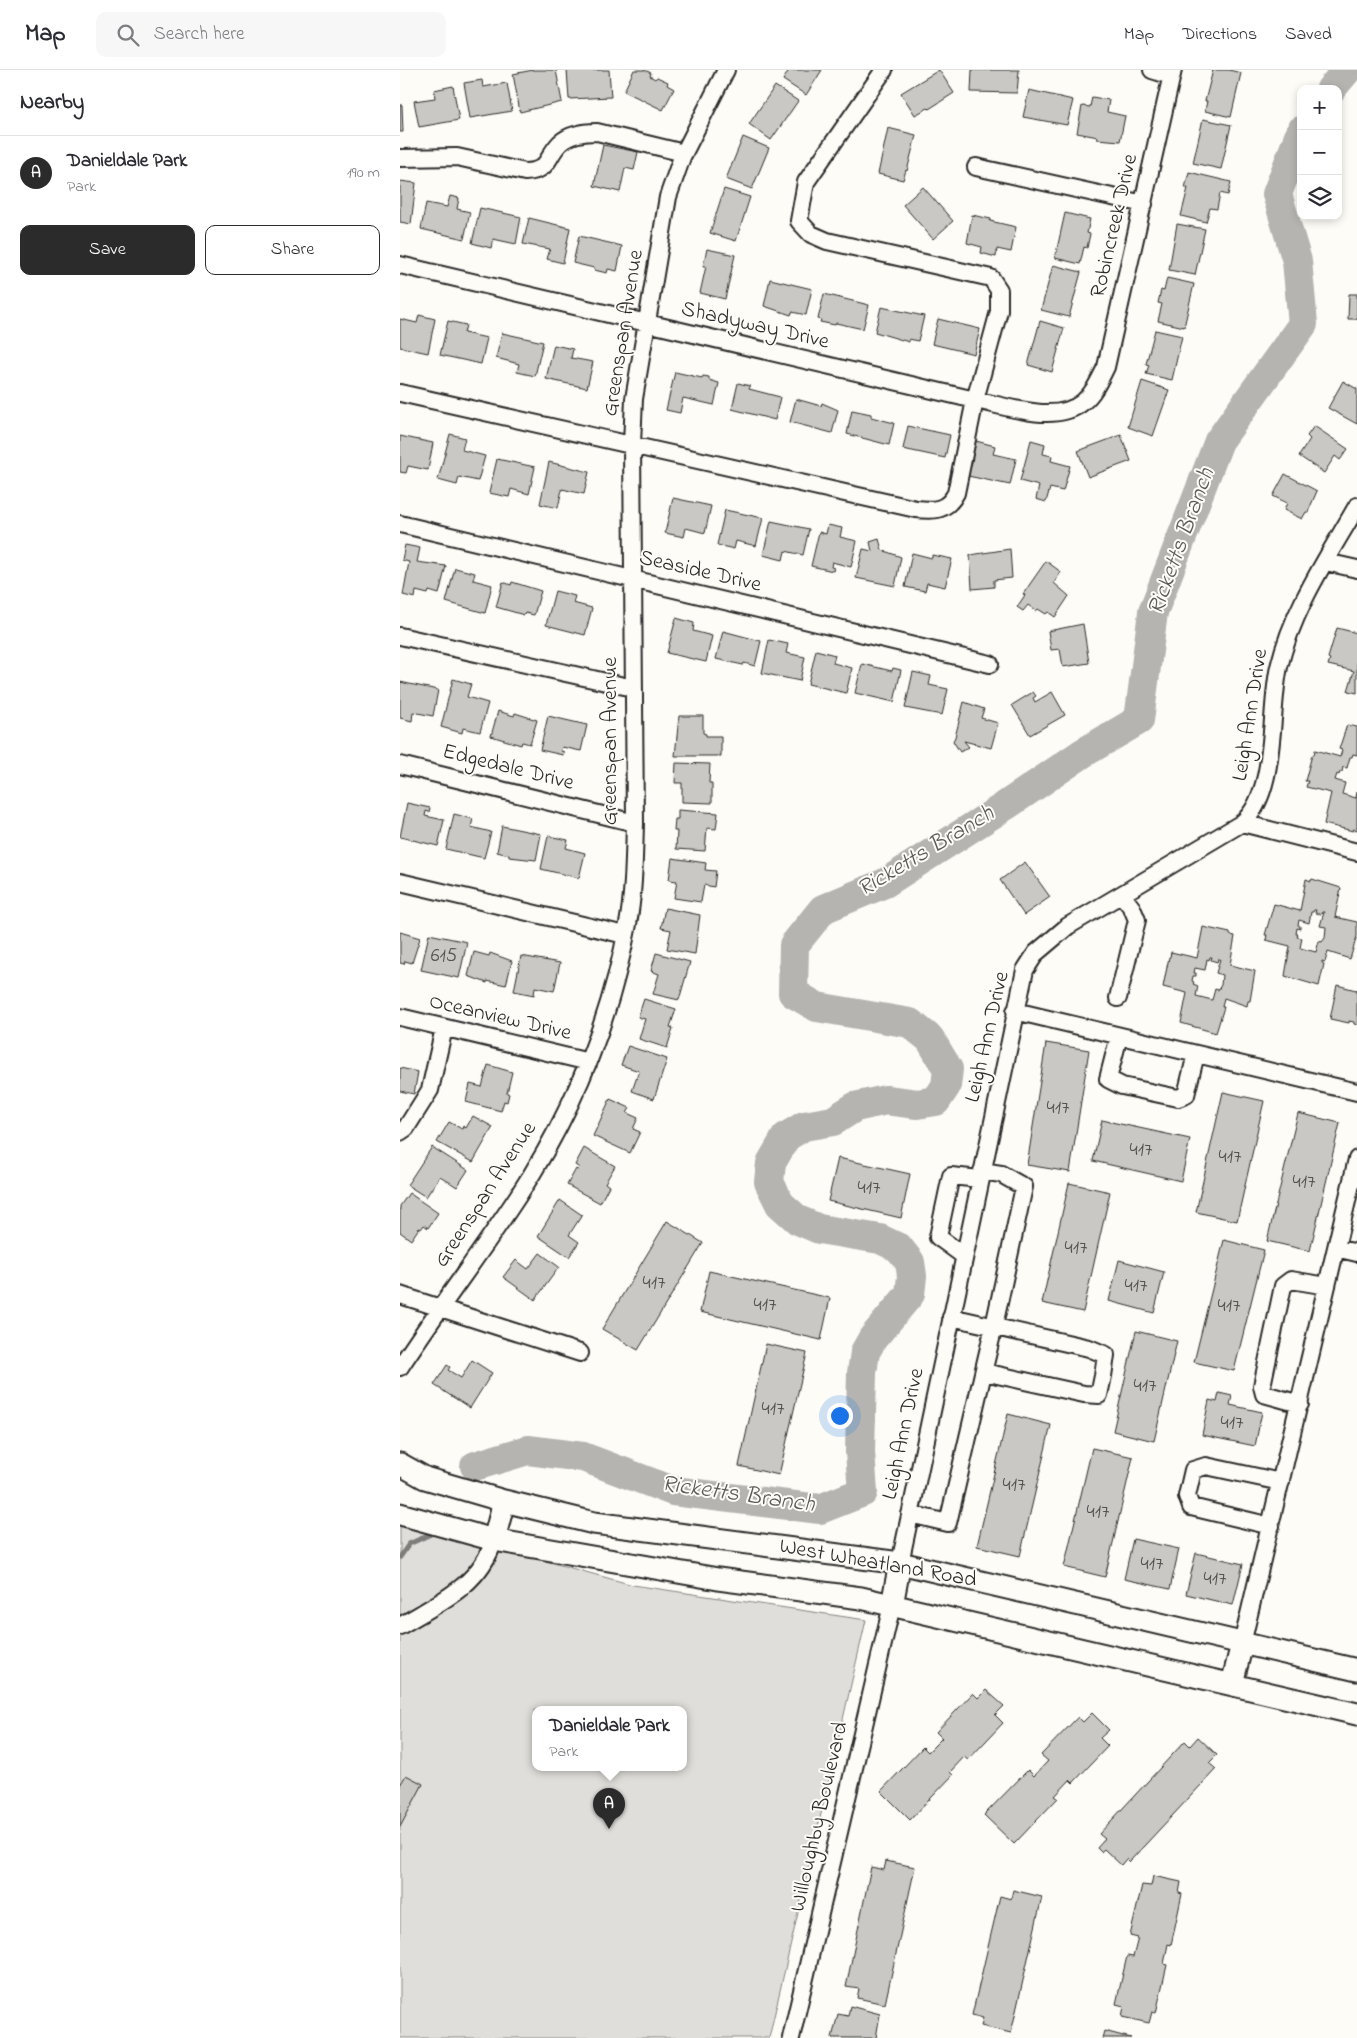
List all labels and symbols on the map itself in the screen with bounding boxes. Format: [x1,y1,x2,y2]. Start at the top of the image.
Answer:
street label: Robincreek Drive [1083,151,1147,301]
street label: Greenspan Avenue [595,247,653,419]
street label: Shadyway Drive [678,293,832,360]
water label: Ricketts Branch [1139,463,1225,620]
street label: Seaside Drive [636,542,764,602]
street label: Leigh Ann Drive [1225,646,1278,784]
street label: Greenspan Avenue [595,657,627,825]
street label: Edgedale Drive [439,736,577,801]
water label: Ricketts Branch [851,797,1002,907]
house number: 615 [431,942,457,971]
street label: Leigh Ann Drive [957,968,1020,1106]
street label: Oceanview Drive [426,986,574,1050]
house number: 417 [1047,1094,1069,1123]
street label: Greenspan Avenue [427,1116,545,1274]
house number: 417 [1130,1136,1152,1165]
house number: 417 [1219,1143,1241,1172]
house number: 417 [1293,1168,1315,1197]
house number: 417 [858,1174,880,1203]
house number: 417 [1065,1234,1087,1263]
house number: 417 [643,1269,665,1298]
house number: 417 [1125,1272,1147,1301]
house number: 417 [754,1291,776,1320]
house number: 417 [1218,1292,1240,1321]
street label: Leigh Ann Drive [874,1365,935,1503]
house number: 417 [1134,1372,1156,1401]
house number: 417 [762,1395,784,1424]
your location [827,1403,853,1429]
house number: 417 [1221,1409,1243,1438]
water label: Ricketts Branch [659,1467,817,1523]
house number: 417 [1003,1471,1025,1500]
house number: 417 [1087,1498,1109,1527]
street label: West Wheatland Road [777,1531,979,1597]
house number: 417 [1141,1550,1163,1579]
house number: 417 [1204,1565,1226,1594]
street label: Willoughby Boulevard [783,1719,858,1915]
pin: A [593,1788,625,1829]

